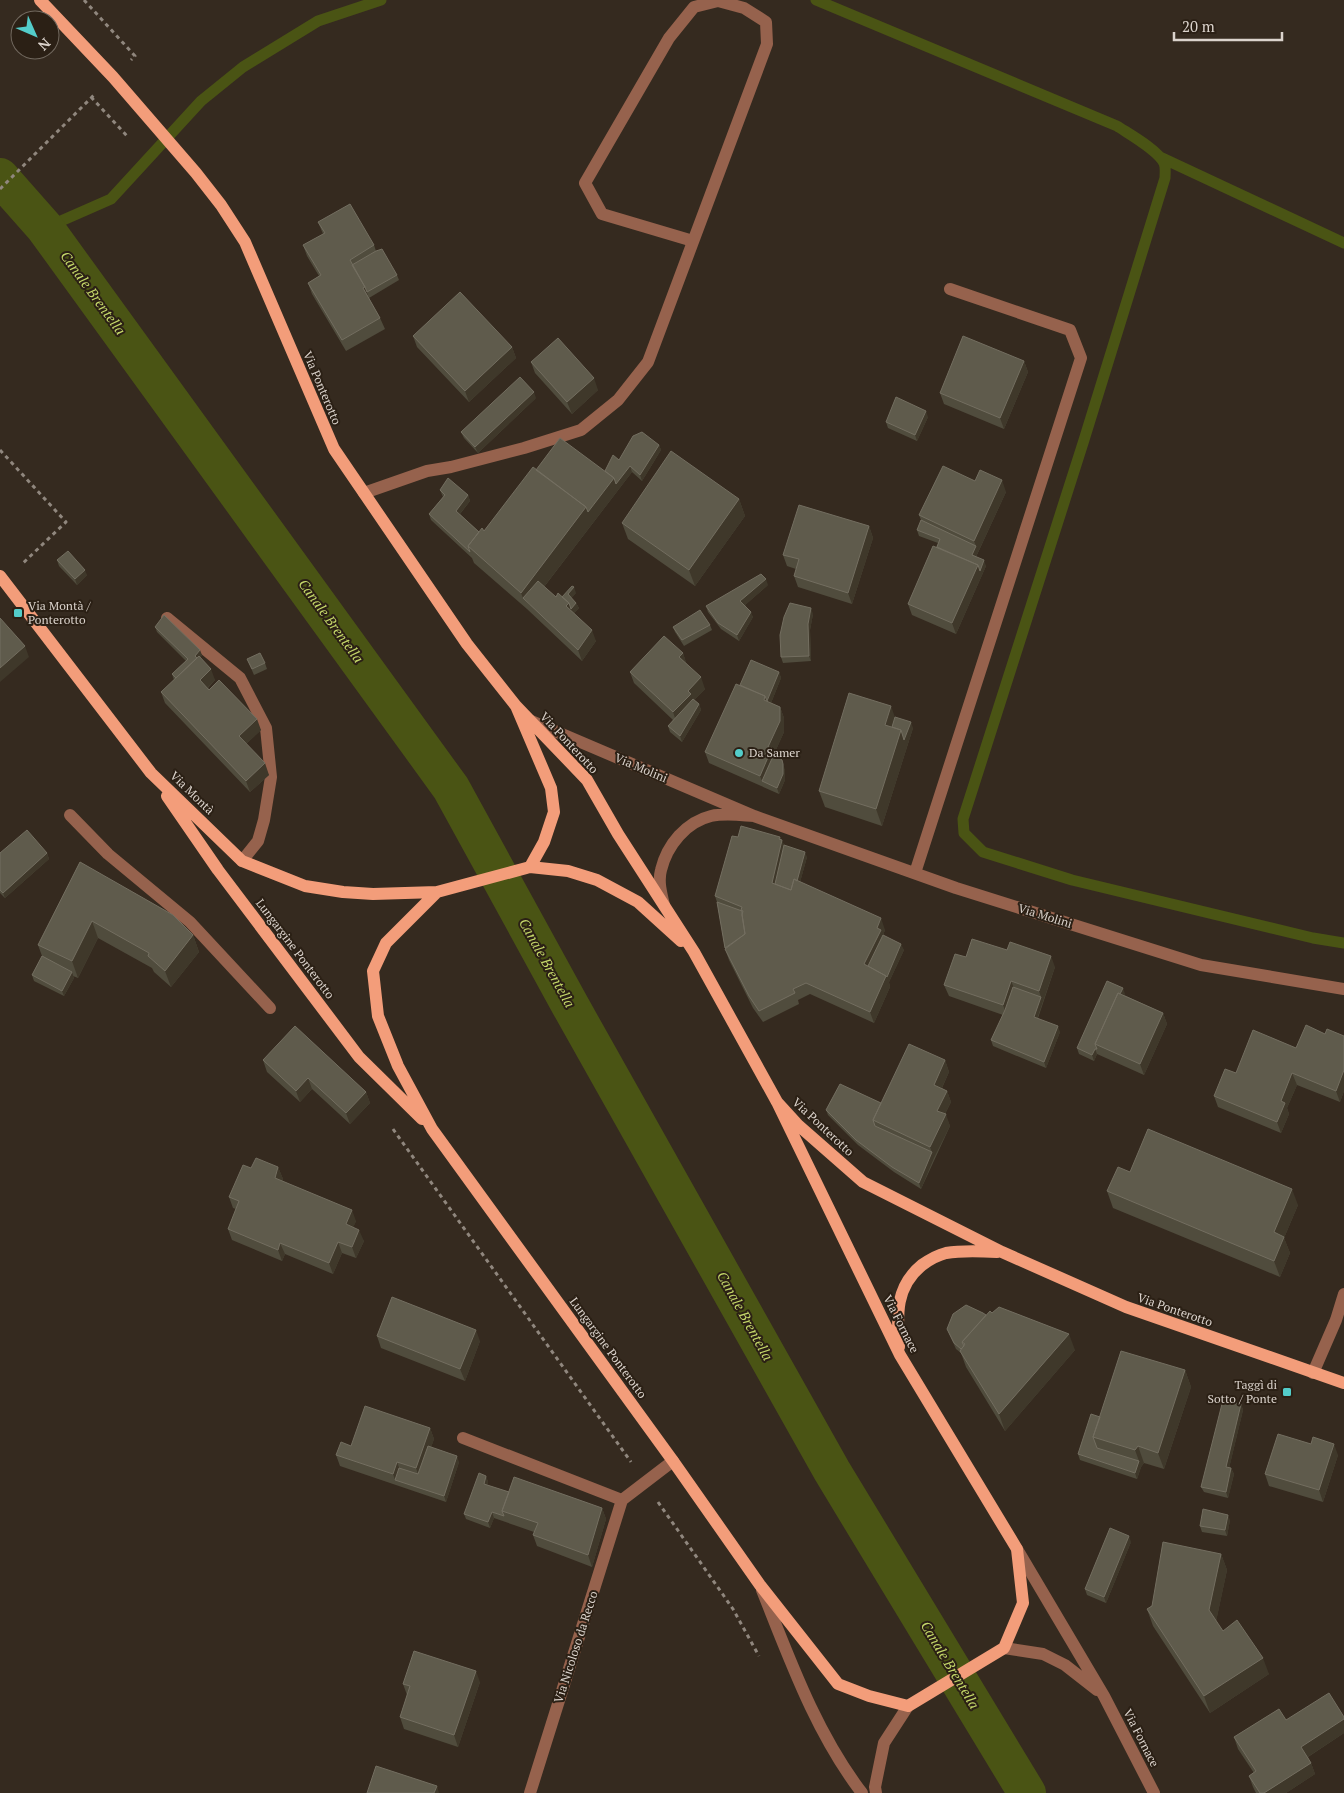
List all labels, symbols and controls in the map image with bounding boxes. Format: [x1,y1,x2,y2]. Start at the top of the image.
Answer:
north arrow [10,10,60,60]
scale bar [1174,10,1282,42]
text: 20 m [1182,16,1215,36]
text: N [34,34,55,55]
water label: Canale Brentella [57,247,130,338]
street label: Via Ponterotto [300,349,345,427]
water label: Canale Brentella [295,575,368,666]
place label: Via Montà / Ponterotto [28,598,91,627]
marker: Via Montà / Ponterotto [12,607,24,619]
street label: Via Ponterotto [537,709,602,777]
place label: Da Samer [749,745,800,760]
marker: Da Samer [733,747,745,759]
street label: Via Molini [613,750,670,785]
street label: Via Montà [167,768,218,817]
street label: Lungargine Ponterotto [253,896,338,1002]
street label: Via Molini [1016,900,1074,931]
water label: Canale Brentella [515,915,580,1011]
street label: Via Ponterotto [790,1094,857,1159]
water label: Canale Brentella [713,1268,778,1364]
street label: Via Ponterotto [1136,1290,1215,1330]
street label: Via Fornace [880,1292,922,1355]
street label: Lungargine Ponterotto [567,1294,650,1401]
place label: Taggì di Sotto / Ponte [1208,1377,1277,1406]
marker: Taggì di Sotto / Ponte [1281,1386,1293,1398]
street label: Via Nicoloso da Recco [550,1589,601,1705]
water label: Canale Brentella [917,1617,984,1712]
street label: Via Fornace [1120,1706,1162,1769]

